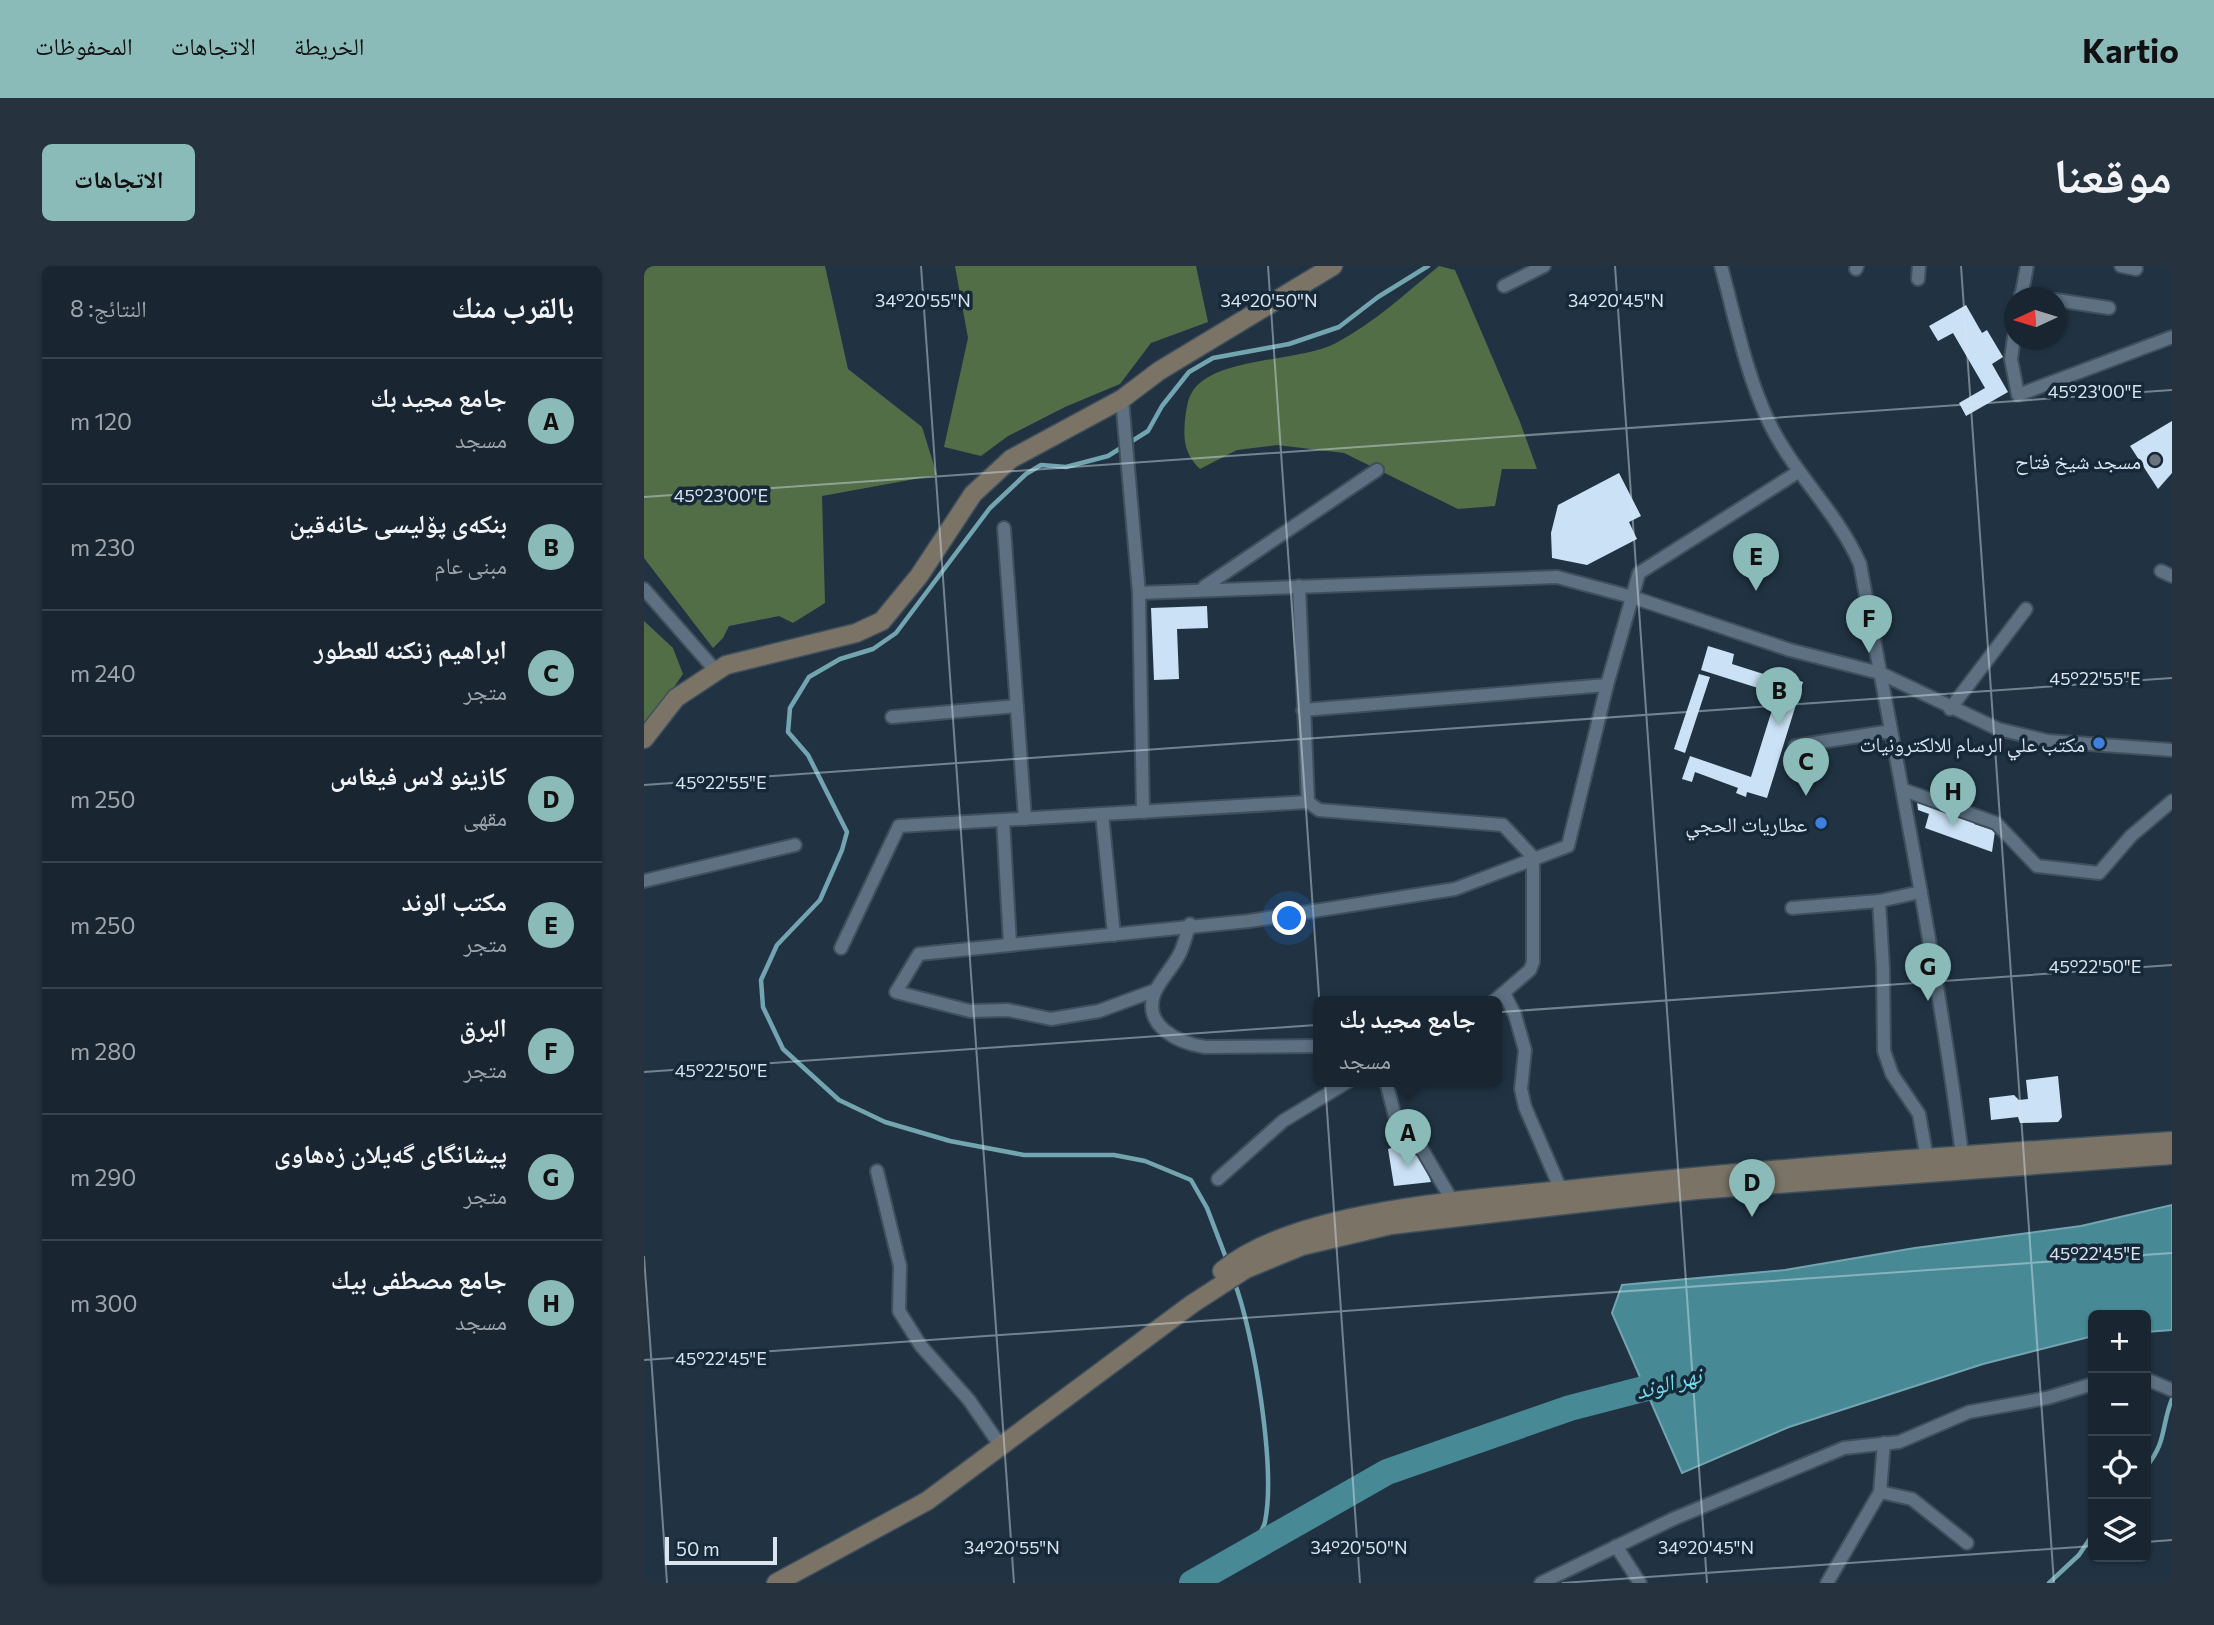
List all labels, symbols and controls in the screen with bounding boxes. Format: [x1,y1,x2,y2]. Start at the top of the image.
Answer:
text: Kartio [2082,29,2179,70]
text: المحفوظات [35,31,133,60]
text: الاتجاهات [171,31,256,60]
text: الخريطة [294,31,365,60]
text: موقعنا [2054,143,2172,203]
button: الاتجاهات [42,144,195,221]
text: بالقرب منك [451,287,574,324]
north arrow [2004,287,2067,350]
text: 34°20'55"N [875,289,971,311]
text: 34°20'50"N [1220,289,1318,311]
text: 34°20'45"N [1568,289,1664,311]
text: النتائج: 8 [70,294,147,322]
text: 45°23'00"E [2048,380,2142,402]
text: جامع مجيد بك [370,381,507,412]
text: 120 m [70,407,132,435]
text: A [543,407,559,435]
text: مسجد [455,425,507,453]
place label: مسجد شيخ فتاح [2015,448,2141,475]
marker: مسجد شيخ فتاح [2147,452,2163,468]
text: 45°23'00"E [674,484,768,506]
text: بنکەی پۆلیسی خانەقین [289,507,507,538]
text: 230 m [70,533,135,561]
text: B [543,533,559,561]
pin: E [1733,533,1779,591]
text: مبنى عام [434,551,507,579]
pin: F [1846,595,1892,653]
text: ابراهيم زنكنه للعطور [314,633,507,664]
text: 240 m [70,659,136,687]
text: C [543,659,559,687]
pin: B [1756,667,1802,725]
text: 45°22'55"E [2049,667,2141,689]
text: متجر [464,677,507,705]
place label: مكتب علي الرسام للالكترونيات [1859,731,2085,761]
marker: مكتب علي الرسام للالكترونيات [2091,735,2107,751]
pin: C [1783,738,1829,796]
text: كازينو لاس فيغاس [330,759,507,790]
pin: H [1930,768,1976,826]
text: 45°22'55"E [675,771,767,793]
text: 250 m [70,785,135,813]
text: D [543,785,559,813]
text: مقهى [463,803,507,831]
place label: عطاريات الحجي [1685,811,1807,841]
marker: عطاريات الحجي [1813,815,1829,831]
text: مكتب الوند [402,885,507,916]
your location [1272,901,1306,935]
text: 250 m [70,911,135,939]
text: E [544,911,558,939]
text: متجر [464,929,507,957]
pin: G [1905,943,1951,1001]
text: 45°22'50"E [2049,955,2141,977]
popup [1313,996,1502,1087]
text: جامع مجيد بك [1339,1002,1476,1033]
text: البرق [459,1011,507,1042]
text: 280 m [70,1037,136,1065]
text: F [544,1037,558,1065]
text: مسجد [1339,1046,1391,1074]
text: متجر [464,1055,507,1083]
text: 45°22'50"E [675,1059,767,1081]
pin: A [1385,1109,1431,1167]
text: پیشانگای گەیلان زەهاوی [274,1137,507,1168]
pin: D [1729,1159,1775,1217]
text: 290 m [70,1163,136,1191]
text: G [543,1163,559,1191]
text: متجر [464,1181,507,1209]
text: 45°22'45"E [2049,1242,2141,1264]
text: جامع مصطفى بيك [331,1263,507,1294]
text: 300 m [70,1289,138,1317]
text: H [542,1289,560,1317]
text: مسجد [455,1307,507,1335]
map controls [2088,1310,2151,1562]
button: + [2088,1310,2151,1373]
text: 45°22'45"E [675,1347,767,1369]
water label: نهر الوند [1632,1359,1707,1404]
button: − [2088,1373,2151,1436]
button: locate [2088,1436,2151,1499]
button: layers [2088,1499,2151,1562]
scale bar [665,1534,777,1566]
text: 34°20'55"N [964,1536,1060,1558]
text: 34°20'50"N [1310,1536,1408,1558]
text: 34°20'45"N [1658,1536,1754,1558]
text: 50 m [676,1537,720,1560]

